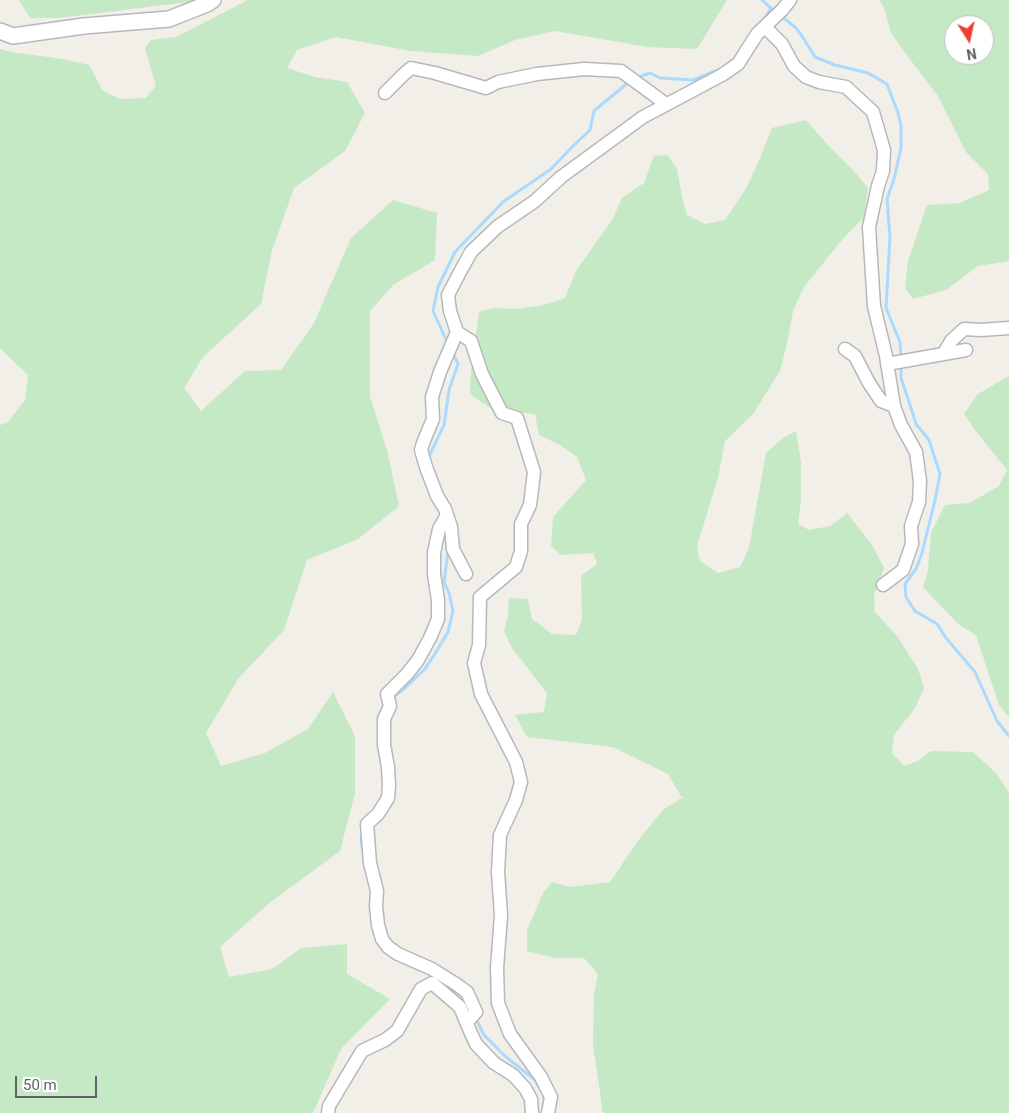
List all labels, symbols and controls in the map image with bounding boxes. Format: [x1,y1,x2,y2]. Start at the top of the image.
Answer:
north arrow [944,15,994,65]
text: N [965,45,978,63]
scale bar [18,1066,100,1098]
text: 50 m [23,1076,57,1094]

